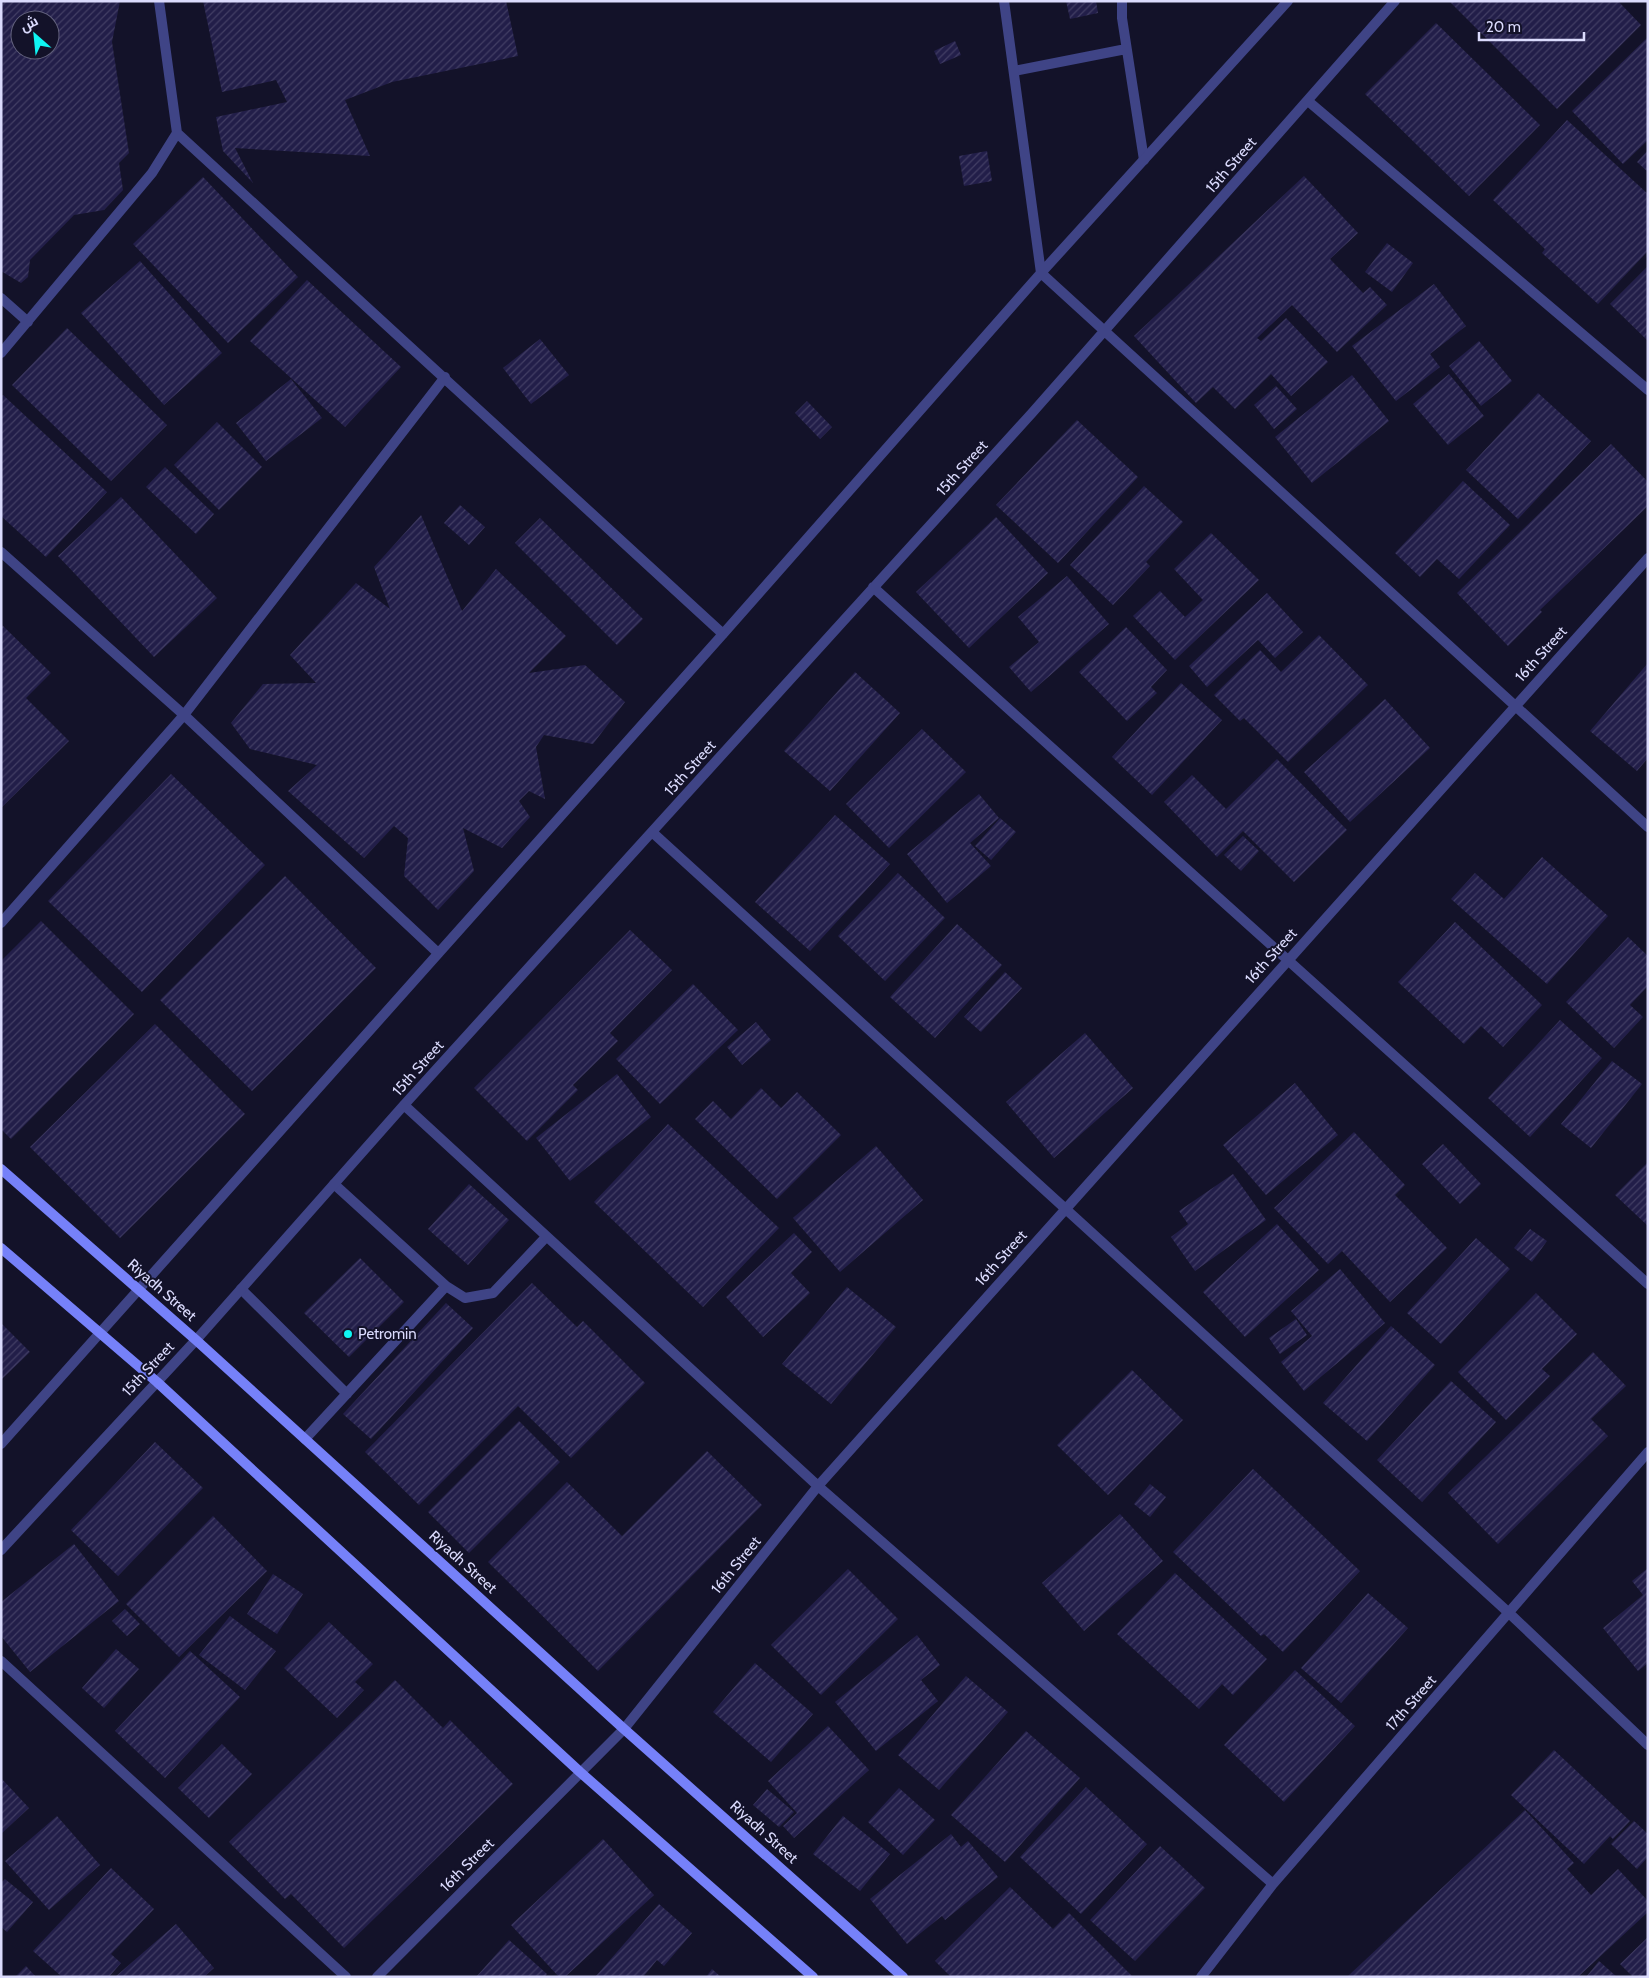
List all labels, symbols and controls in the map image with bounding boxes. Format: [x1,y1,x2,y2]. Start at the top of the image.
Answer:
north arrow [10,10,60,60]
scale bar [1479,10,1584,42]
text: ش [17,11,41,36]
text: 20 m [1486,18,1521,36]
street label: 15th Street [1202,133,1260,197]
street label: 15th Street [933,437,991,499]
street label: 16th Street [1511,623,1571,685]
street label: 15th Street [661,737,719,799]
street label: 16th Street [1241,925,1301,987]
street label: 15th Street [389,1037,447,1099]
street label: 16th Street [971,1227,1031,1289]
street label: Riyadh Street [124,1255,200,1325]
place label: Petromin [358,1325,417,1343]
marker: Petromin [342,1328,354,1340]
street label: 15th Street [118,1338,178,1400]
street label: Riyadh Street [425,1527,501,1597]
street label: 16th Street [707,1533,765,1597]
street label: 17th Street [1382,1672,1440,1734]
street label: Riyadh Street [726,1797,802,1867]
street label: 16th Street [436,1834,498,1896]

